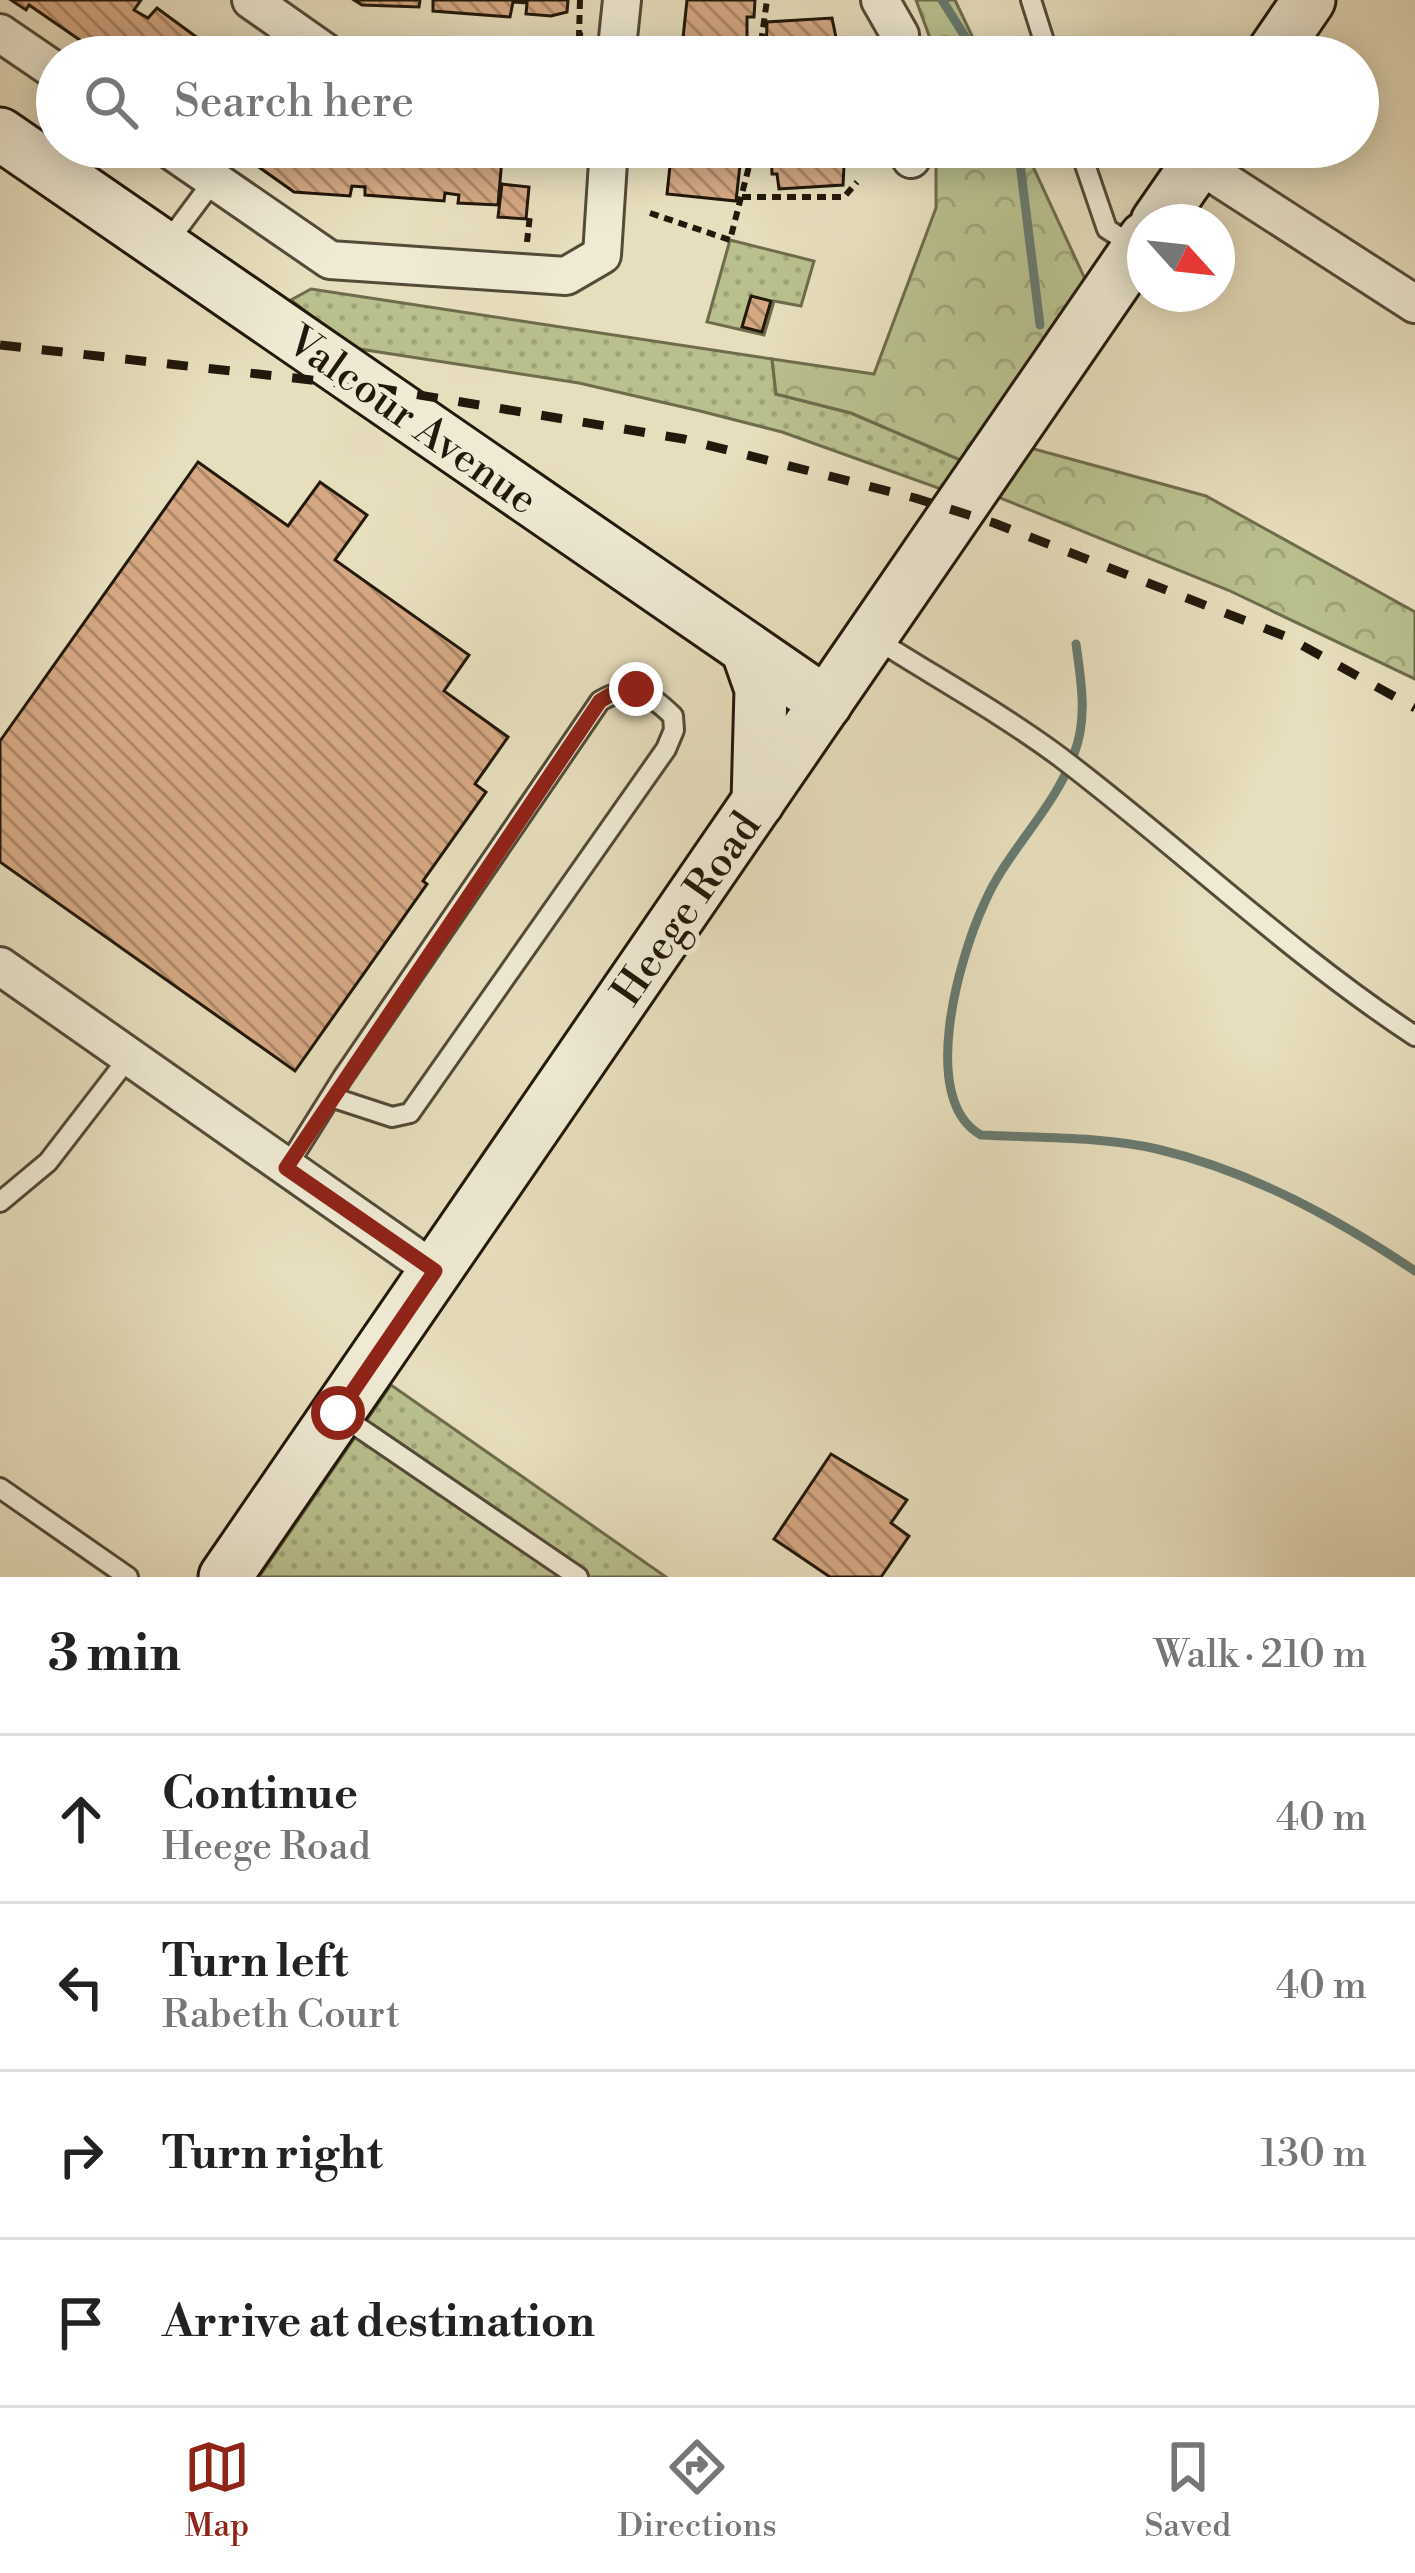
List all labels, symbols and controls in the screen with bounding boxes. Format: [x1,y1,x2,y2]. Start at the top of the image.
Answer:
search box [36,36,1379,168]
icon: search [78,69,144,135]
text: Search here [174,74,414,131]
north arrow [1127,204,1235,312]
street label: Valcour Avenue [275,314,547,527]
route end [609,662,663,716]
street label: Heege Road [601,802,774,1017]
route start [311,1386,365,1440]
text: 3 min [48,1623,181,1687]
text: Walk · 210 m [1154,1631,1367,1680]
text: Continue [162,1766,358,1823]
icon: ahead [48,1786,114,1852]
text: 40 m [1276,1794,1367,1843]
text: Heege Road [162,1823,371,1872]
text: Turn left [162,1934,348,1991]
icon: left [48,1954,114,2020]
text: 40 m [1276,1962,1367,2011]
text: Rabeth Court [162,1991,400,2040]
icon: right [48,2122,114,2188]
text: Turn right [162,2126,383,2183]
text: 130 m [1261,2130,1367,2179]
icon: arrive [48,2290,114,2356]
text: Arrive at destination [162,2294,595,2351]
tab: Map [184,2434,250,2547]
tab: Directions [618,2434,777,2547]
tab: Saved [1144,2434,1231,2547]

